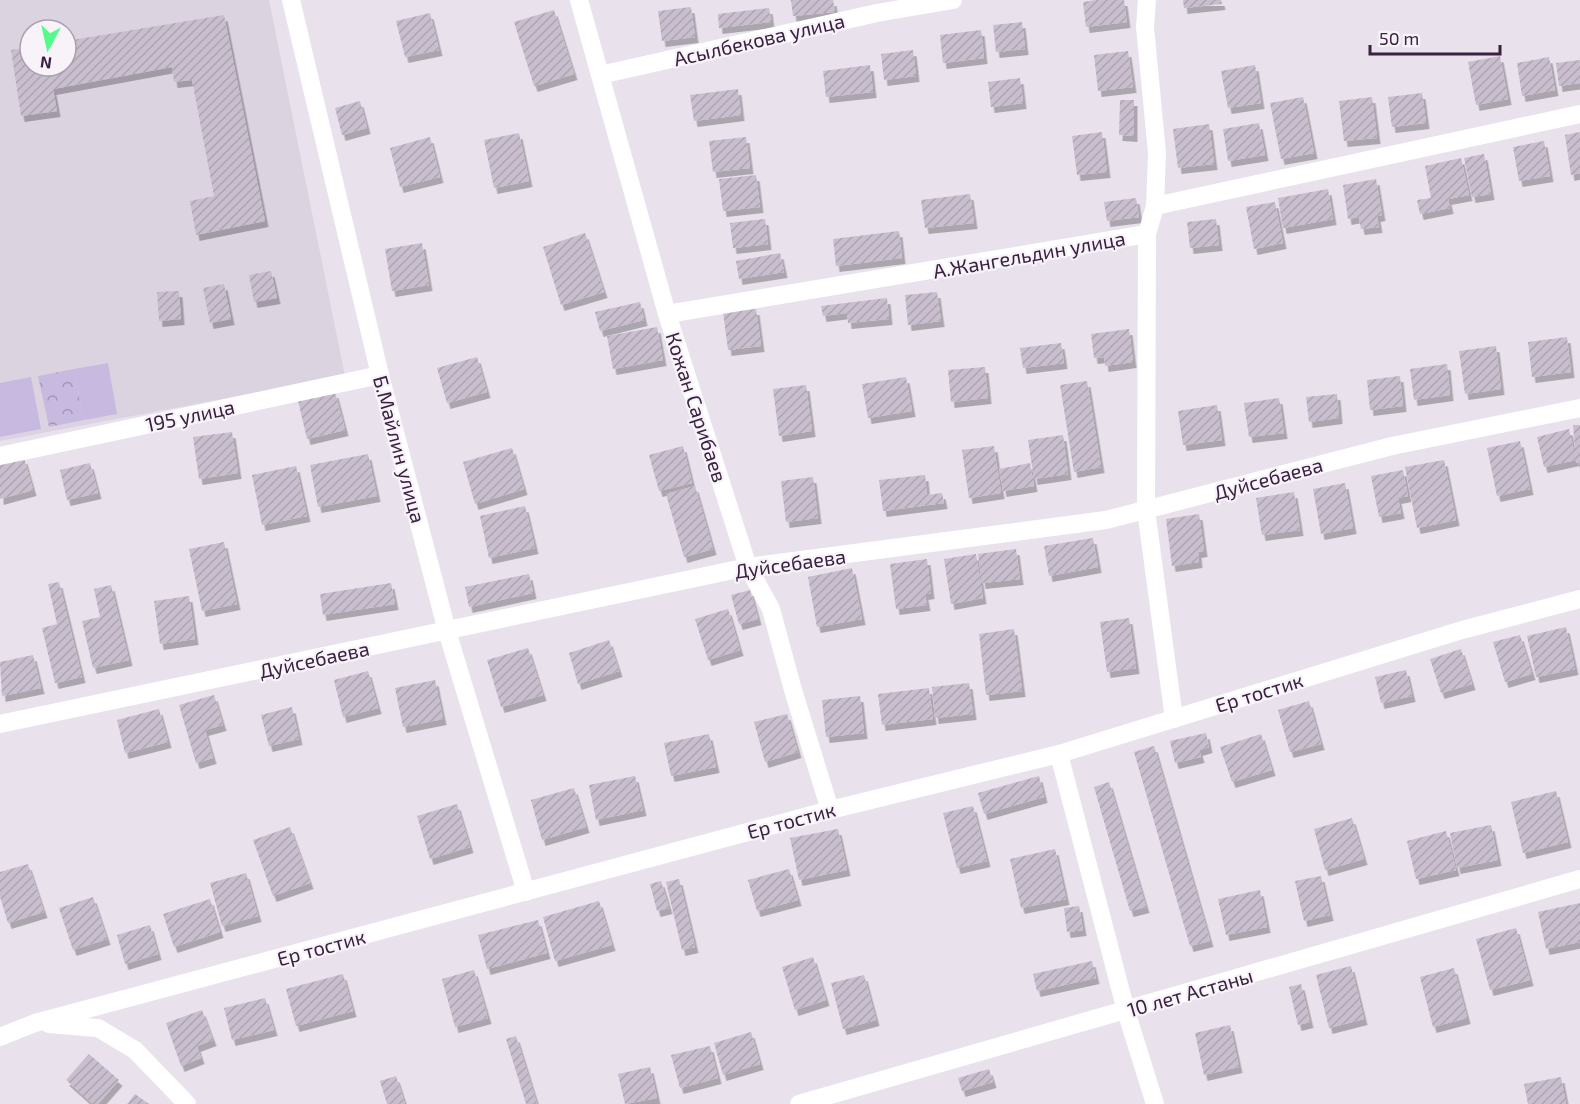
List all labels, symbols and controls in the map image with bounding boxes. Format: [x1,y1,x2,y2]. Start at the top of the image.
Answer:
street label: Асылбекова улица [671,8,847,71]
north arrow [18,18,78,78]
scale bar [1370,18,1500,56]
text: 50 m [1379,27,1419,49]
text: N [39,53,53,74]
street label: А.Жангельдин улица [931,225,1127,284]
street label: Кожан Сарибаев [661,329,733,485]
street label: Б.Майлин улица [368,373,431,526]
street label: 195 улица [143,394,237,437]
street label: Дуйсебаева [1211,452,1325,505]
street label: Дуйсебаева [733,543,847,584]
street label: Дуйсебаева [257,636,371,683]
street label: Ер тостик [1212,667,1306,717]
street label: Ер тостик [744,797,838,843]
street label: Ер тостик [274,924,368,970]
street label: 10 лет Астаны [1124,963,1256,1021]

